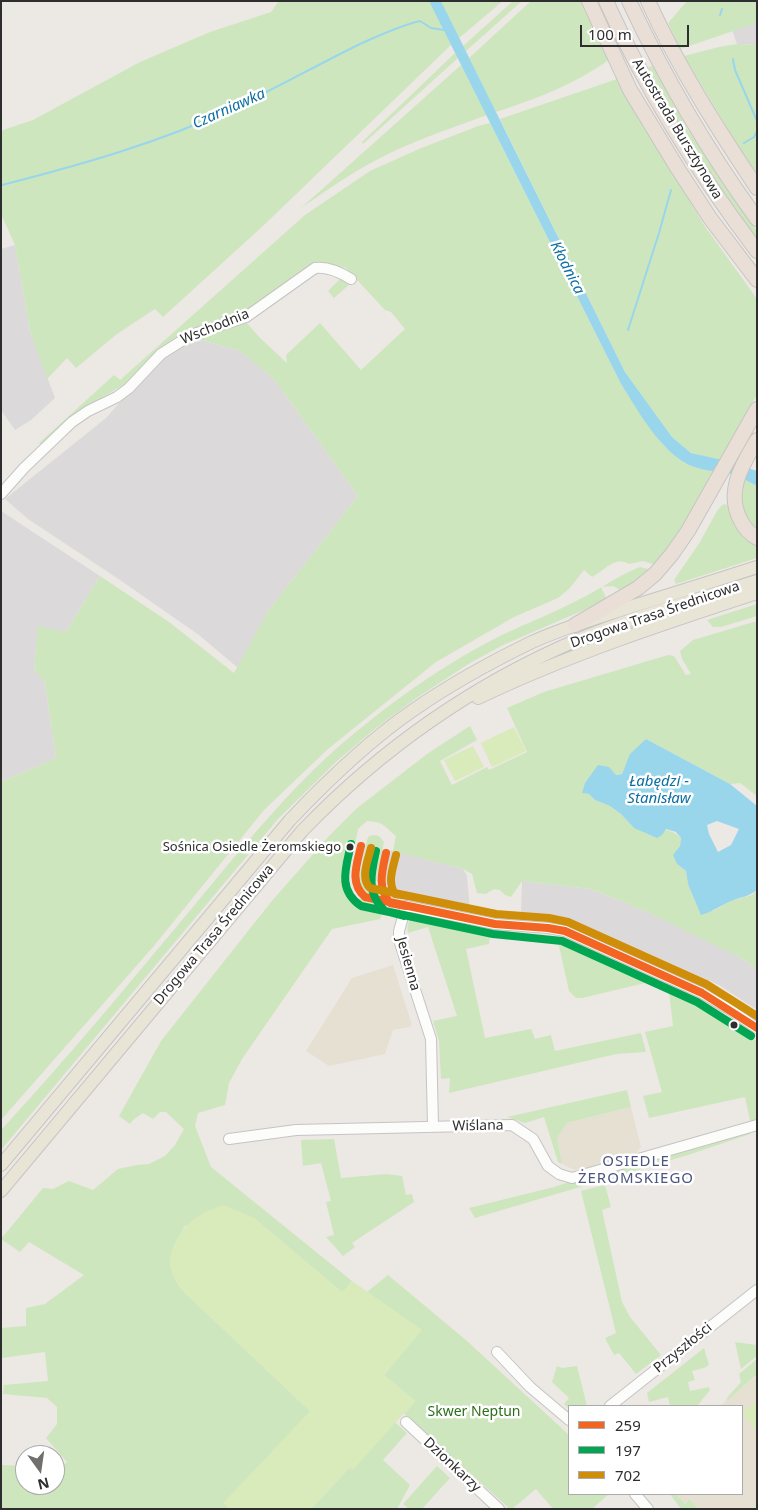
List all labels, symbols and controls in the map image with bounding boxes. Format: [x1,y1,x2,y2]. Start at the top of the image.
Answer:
scale bar [583,15,692,47]
text: 100 m [588,24,632,44]
street label: Autostrada Bursztynowa [628,56,726,202]
water label: Czarniawka [190,85,268,133]
water label: Kłodnica [546,238,588,298]
street label: Wschodnia [178,306,252,348]
street label: Drogowa Trasa Średnicowa [568,578,742,652]
water label: Łabędzi - Stanisław [627,773,691,808]
place label: Sośnica Osiedle Żeromskiego [163,839,341,855]
marker: Sośnica Osiedle Żeromskiego [345,842,355,852]
street label: Drogowa Trasa Średnicowa [150,861,278,1009]
street label: Jesienna [392,935,424,993]
unlabelled marker [729,1020,739,1030]
street label: Wiślana [452,1117,504,1135]
district label: OSIEDLE ŻEROMSKIEGO [577,1153,695,1188]
street label: Przyszłości [650,1319,716,1377]
park label: Skwer Neptun [428,1404,520,1420]
legend [568,1405,743,1495]
text: 259 [615,1415,641,1435]
street label: Dzionkarzy [420,1434,484,1496]
text: 197 [615,1440,641,1460]
north arrow [15,1445,65,1495]
text: 702 [615,1465,641,1485]
text: N [36,1473,51,1495]

